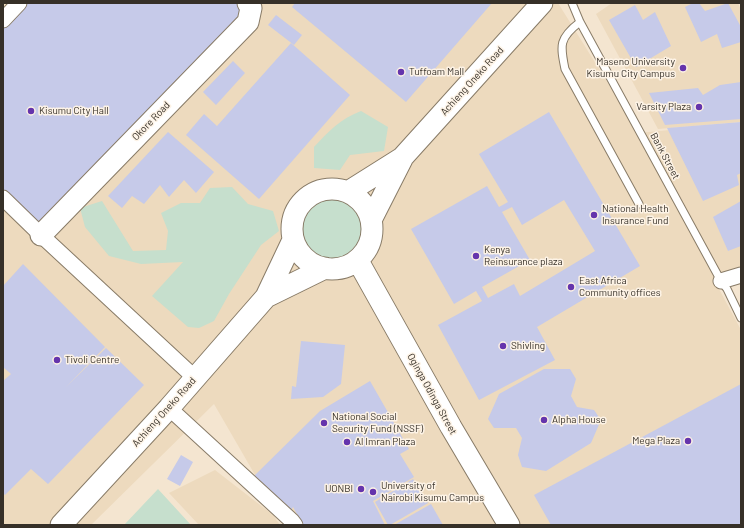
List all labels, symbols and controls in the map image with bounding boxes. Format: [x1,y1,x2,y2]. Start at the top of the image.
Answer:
street label: Achieng Oneko Road [438,44,506,118]
place label: Maseno University Kisumu City Campus [587,56,675,80]
marker: Maseno University Kisumu City Campus [678,63,688,73]
place label: Tuffoam Mall [409,66,464,78]
marker: Tuffoam Mall [396,67,406,77]
street label: Okore Road [129,99,173,143]
place label: Varsity Plaza [636,101,691,113]
marker: Varsity Plaza [694,102,704,112]
place label: Kisumu City Hall [39,105,109,117]
marker: Kisumu City Hall [26,106,36,116]
street label: Bank Street [648,131,682,181]
place label: National Health Insurance Fund [602,203,669,226]
marker: National Health Insurance Fund [589,210,599,220]
place label: Kenya Reinsurance plaza [484,244,563,268]
marker: Kenya Reinsurance plaza [471,251,481,261]
place label: East Africa Community offices [579,275,661,298]
marker: East Africa Community offices [566,282,576,292]
place label: Shivling [511,340,545,352]
marker: Shivling [498,341,508,351]
street label: Oginga Odinga Street [405,351,459,437]
place label: Tivoli Centre [65,354,119,366]
marker: Tivoli Centre [52,355,62,365]
street label: Achieng' Oneko Road [130,375,198,449]
place label: National Social Security Fund (NSSF) [332,411,423,434]
place label: Alpha House [552,414,606,426]
marker: Alpha House [539,415,549,425]
marker: National Social Security Fund (NSSF) [319,418,329,428]
place label: Mega Plaza [632,435,680,447]
place label: Al Imran Plaza [355,436,415,448]
marker: Mega Plaza [683,436,693,446]
marker: Al Imran Plaza [342,437,352,447]
place label: University of Nairobi Kisumu Campus [381,480,484,504]
place label: UONBI [325,483,353,495]
marker: UONBI [356,484,366,494]
marker: University of Nairobi Kisumu Campus [368,487,378,497]

